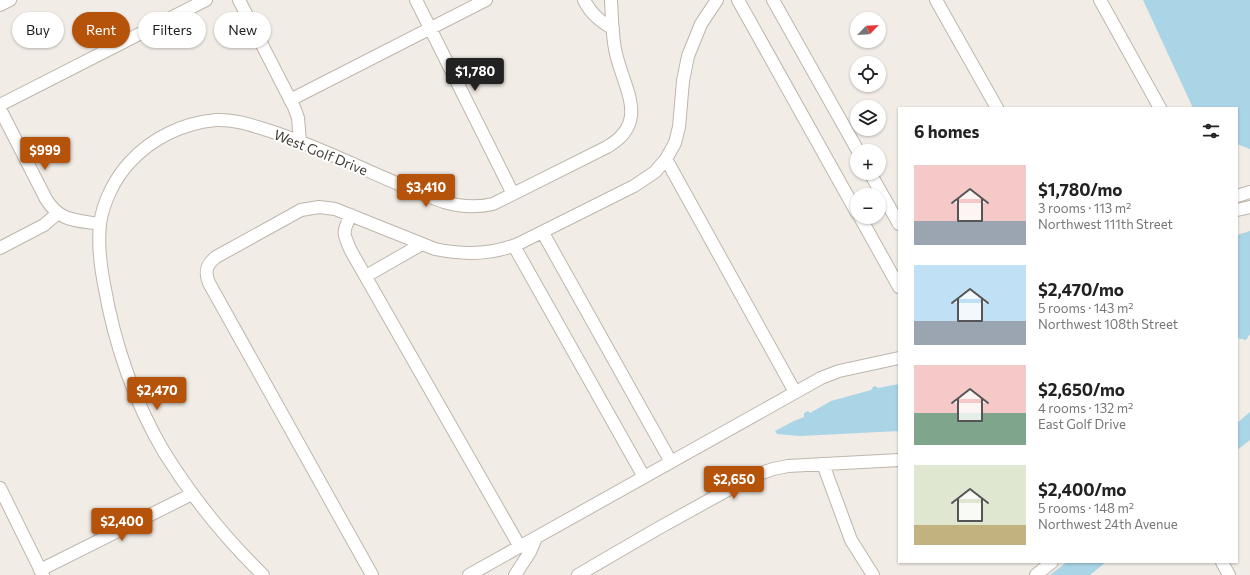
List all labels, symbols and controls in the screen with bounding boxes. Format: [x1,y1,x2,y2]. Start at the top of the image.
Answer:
chip: Buy [12,12,64,48]
chip: Rent [72,12,130,48]
chip: Filters [138,12,206,48]
chip: New [214,12,271,48]
north arrow [850,12,886,48]
map controls [850,12,886,224]
button: locate [850,56,886,92]
pin: $1,780 [442,58,508,92]
text: $1,780 [455,63,495,79]
button: layers [850,100,886,136]
icon: filters [1200,120,1222,142]
text: 6 homes [914,121,979,142]
street label: West Golf Drive [272,125,370,179]
pin: $999 [21,137,69,171]
text: $999 [29,142,61,158]
button: + [850,144,886,180]
pin: $3,410 [393,174,459,208]
text: $3,410 [406,179,446,195]
text: $1,780/mo [1038,179,1122,200]
icon: home [946,181,994,229]
button: − [850,188,886,224]
text: 3 rooms · 113 m² [1038,200,1131,216]
text: Northwest 111th Street [1038,216,1173,232]
text: $2,470/mo [1038,279,1124,300]
icon: home [946,281,994,329]
text: 5 rooms · 143 m² [1038,300,1134,316]
text: Northwest 108th Street [1038,316,1178,332]
pin: $2,470 [124,377,190,411]
text: $2,650/mo [1038,379,1125,400]
icon: home [946,381,994,429]
text: $2,470 [136,382,178,398]
text: 4 rooms · 132 m² [1038,400,1133,416]
text: East Golf Drive [1038,416,1126,432]
pin: $2,650 [701,466,767,500]
text: $2,650 [713,471,755,487]
text: $2,400/mo [1038,479,1126,500]
icon: home [946,481,994,529]
text: 5 rooms · 148 m² [1038,500,1134,516]
pin: $2,400 [89,508,155,542]
text: $2,400 [100,513,144,529]
text: Northwest 24th Avenue [1038,516,1178,532]

